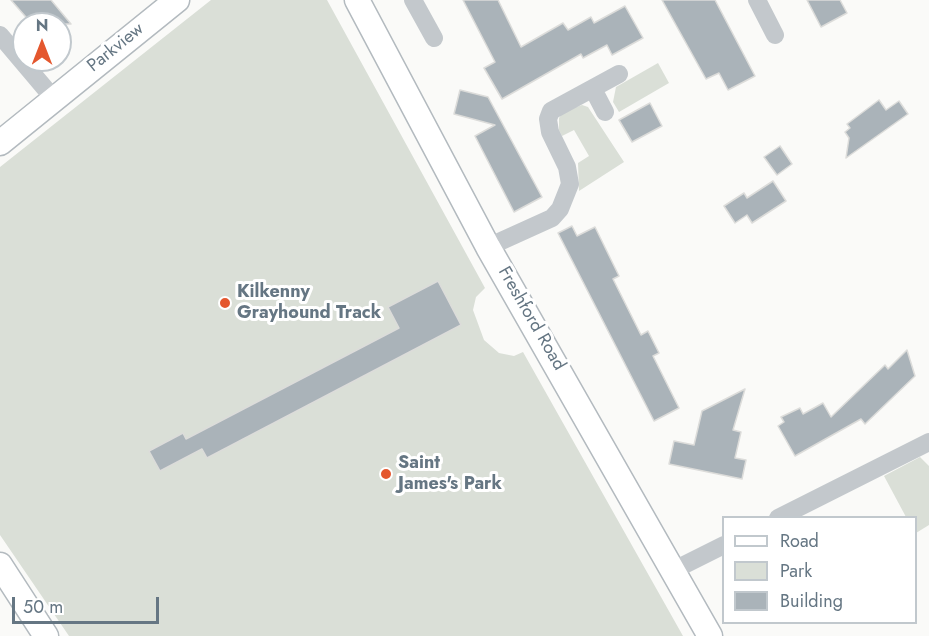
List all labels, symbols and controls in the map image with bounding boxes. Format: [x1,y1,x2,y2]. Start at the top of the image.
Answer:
north arrow [12,12,72,72]
text: N [36,14,48,37]
street label: Parkview [83,19,149,77]
street label: Freshford Road [493,263,569,375]
place label: Kilkenny Grayhound Track [237,282,381,324]
marker: Kilkenny Grayhound Track [218,296,232,310]
place label: Saint James's Park [398,453,502,496]
marker: Saint James's Park [379,467,393,481]
legend [722,516,917,624]
text: Road [780,528,819,554]
text: Park [780,558,812,584]
scale bar [15,585,162,623]
text: Building [780,588,843,614]
text: 50 m [23,594,63,620]

